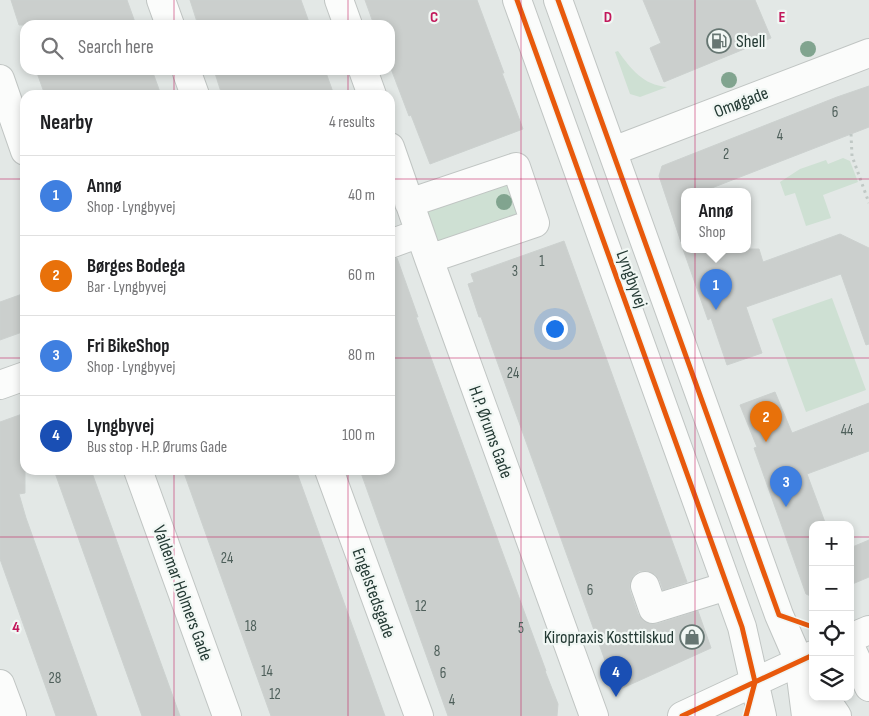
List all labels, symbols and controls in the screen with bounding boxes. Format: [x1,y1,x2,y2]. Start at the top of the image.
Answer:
text: C [430,8,438,27]
text: D [604,8,612,27]
text: E [779,8,786,27]
search box [20,20,395,75]
fuel station icon: Shell [706,28,732,54]
place label: Shell [736,31,765,52]
icon: search [38,34,66,62]
text: Search here [78,36,154,59]
street label: Omøgade [711,83,771,122]
house number: 6 [832,103,838,122]
text: Nearby [40,110,93,135]
text: 4 results [329,113,375,132]
house number: 4 [777,126,783,145]
house number: 2 [723,145,729,164]
text: Annø [87,175,121,198]
text: 1 [53,186,59,205]
text: 40 m [348,186,375,205]
popup [681,188,751,253]
text: Shop · Lyngbyvej [87,198,175,217]
text: Annø [699,200,733,223]
text: Shop [699,223,726,242]
street label: Lyngbyvej [611,248,652,311]
house number: 1 [539,252,545,271]
text: Børges Bodega [87,255,185,278]
house number: 3 [512,262,518,281]
text: 2 [52,266,60,285]
text: 60 m [348,266,375,285]
pin: 1 [700,269,732,310]
text: Bar · Lyngbyvej [87,278,166,297]
your location [542,316,568,342]
text: Fri BikeShop [87,335,170,358]
text: 3 [52,346,60,365]
text: 80 m [348,346,375,365]
text: Shop · Lyngbyvej [87,358,175,377]
house number: 24 [507,364,519,383]
street label: H.P. Ørums Gade [464,383,517,481]
pin: 2 [750,401,782,442]
text: Lyngbyvej [87,415,154,438]
house number: 44 [841,421,853,440]
text: 4 [52,426,60,445]
text: 100 m [342,426,375,445]
text: Bus stop · H.P. Ørums Gade [87,438,227,457]
pin: 3 [770,466,802,507]
map controls [809,521,854,701]
button: + [809,521,854,566]
street label: Valdemar Holmers Gade [148,523,217,664]
street label: Engelstedsgade [348,545,400,641]
house number: 24 [221,549,233,568]
button: − [809,566,854,611]
house number: 6 [587,581,593,600]
house number: 12 [415,597,427,616]
button: locate [809,611,854,656]
house number: 18 [245,617,257,636]
text: 4 [12,618,20,637]
house number: 5 [518,619,524,638]
shop icon: Kiropraxis Kosttilskud [679,624,705,650]
place label: Kiropraxis Kosttilskud [544,627,674,648]
house number: 8 [434,642,440,661]
pin: 4 [600,656,632,697]
button: layers [809,656,854,701]
house number: 14 [261,662,273,681]
house number: 6 [440,664,446,683]
house number: 28 [49,669,61,688]
house number: 12 [269,685,281,704]
house number: 4 [449,691,455,710]

